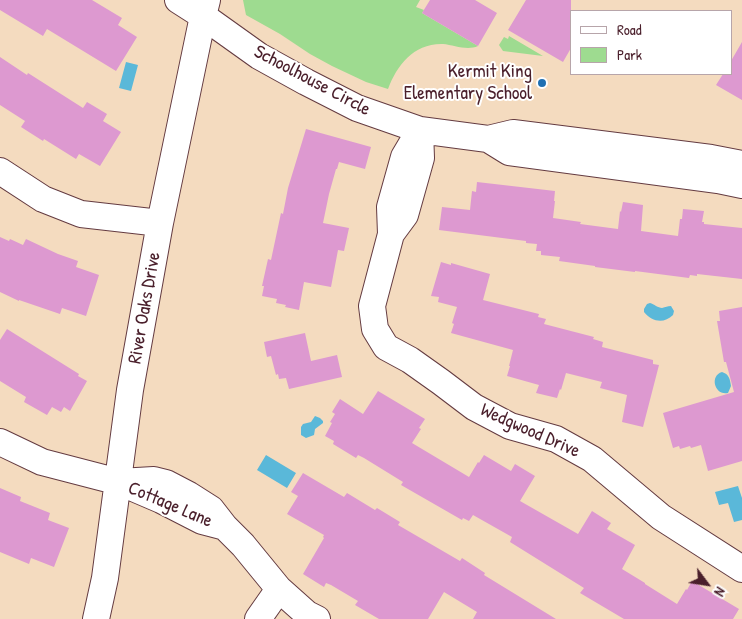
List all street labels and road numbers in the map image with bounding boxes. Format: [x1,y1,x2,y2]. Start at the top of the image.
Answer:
street label: Schoolhouse Circle [250,41,374,121]
street label: River Oaks Drive [124,250,166,366]
street label: Wedgwood Drive [477,399,583,463]
street label: Cottage Lane [124,477,216,533]

